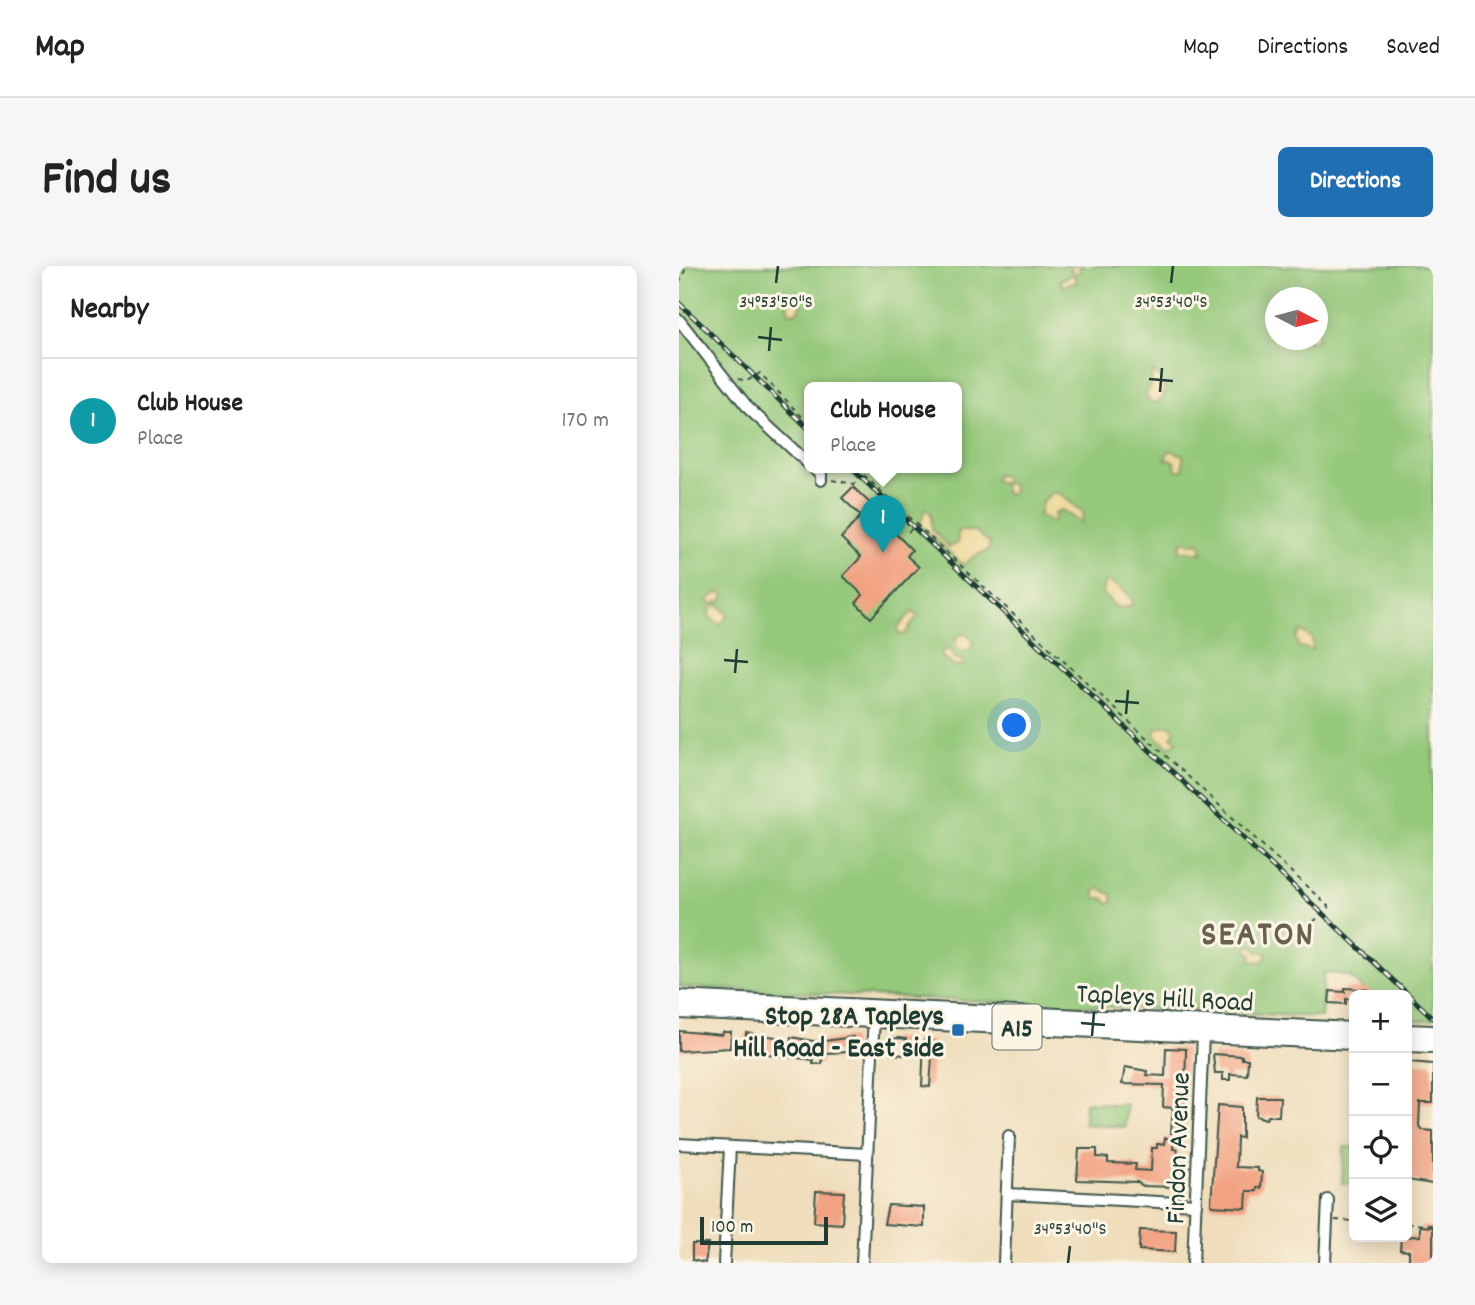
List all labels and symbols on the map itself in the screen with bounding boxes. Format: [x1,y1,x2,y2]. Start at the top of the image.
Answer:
north arrow [1265,287,1328,350]
text: 34°53'50"S [739,291,813,316]
text: 34°53'40"S [1135,291,1207,316]
pin: 1 [860,495,906,553]
your location [997,708,1031,742]
district label: SEATON [1201,912,1315,962]
street label: Tapleys Hill Road [1075,976,1254,1026]
place label: Stop 28A Tapleys Hill Road - East side [733,999,944,1071]
road number: A15 [993,1004,1041,1049]
marker: Stop 28A Tapleys Hill Road - East side [950,1022,966,1038]
street label: Findon Avenue [1158,1071,1204,1225]
scale bar [700,1214,828,1246]
text: 34°53'40"S [1034,1218,1106,1243]

